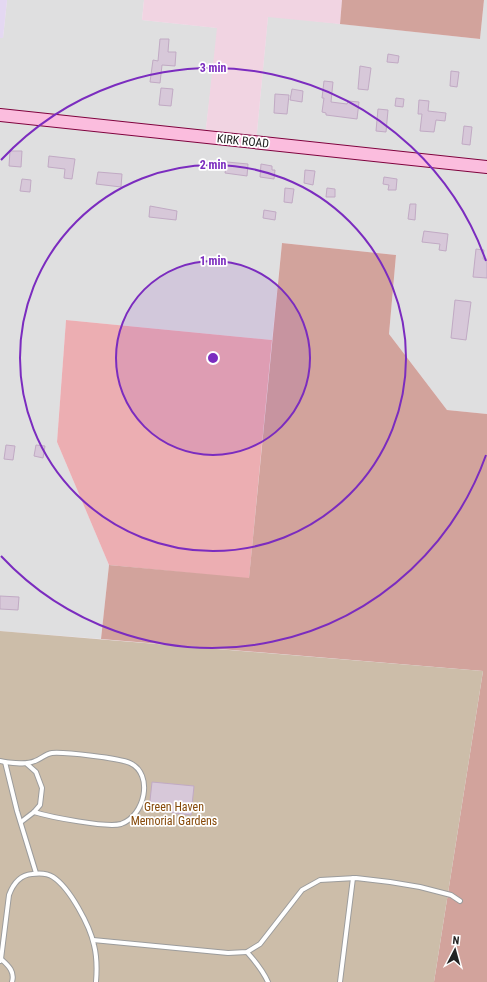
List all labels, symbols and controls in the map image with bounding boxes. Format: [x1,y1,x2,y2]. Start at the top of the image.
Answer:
text: 3 min [200,61,226,75]
street label: KIRK ROAD [216,131,270,151]
text: 2 min [200,158,226,172]
text: 1 min [200,254,226,268]
centre of rings [206,351,220,365]
park label: Green Haven Memorial Gardens [131,800,217,828]
north arrow [435,930,475,970]
text: N [452,934,460,947]

